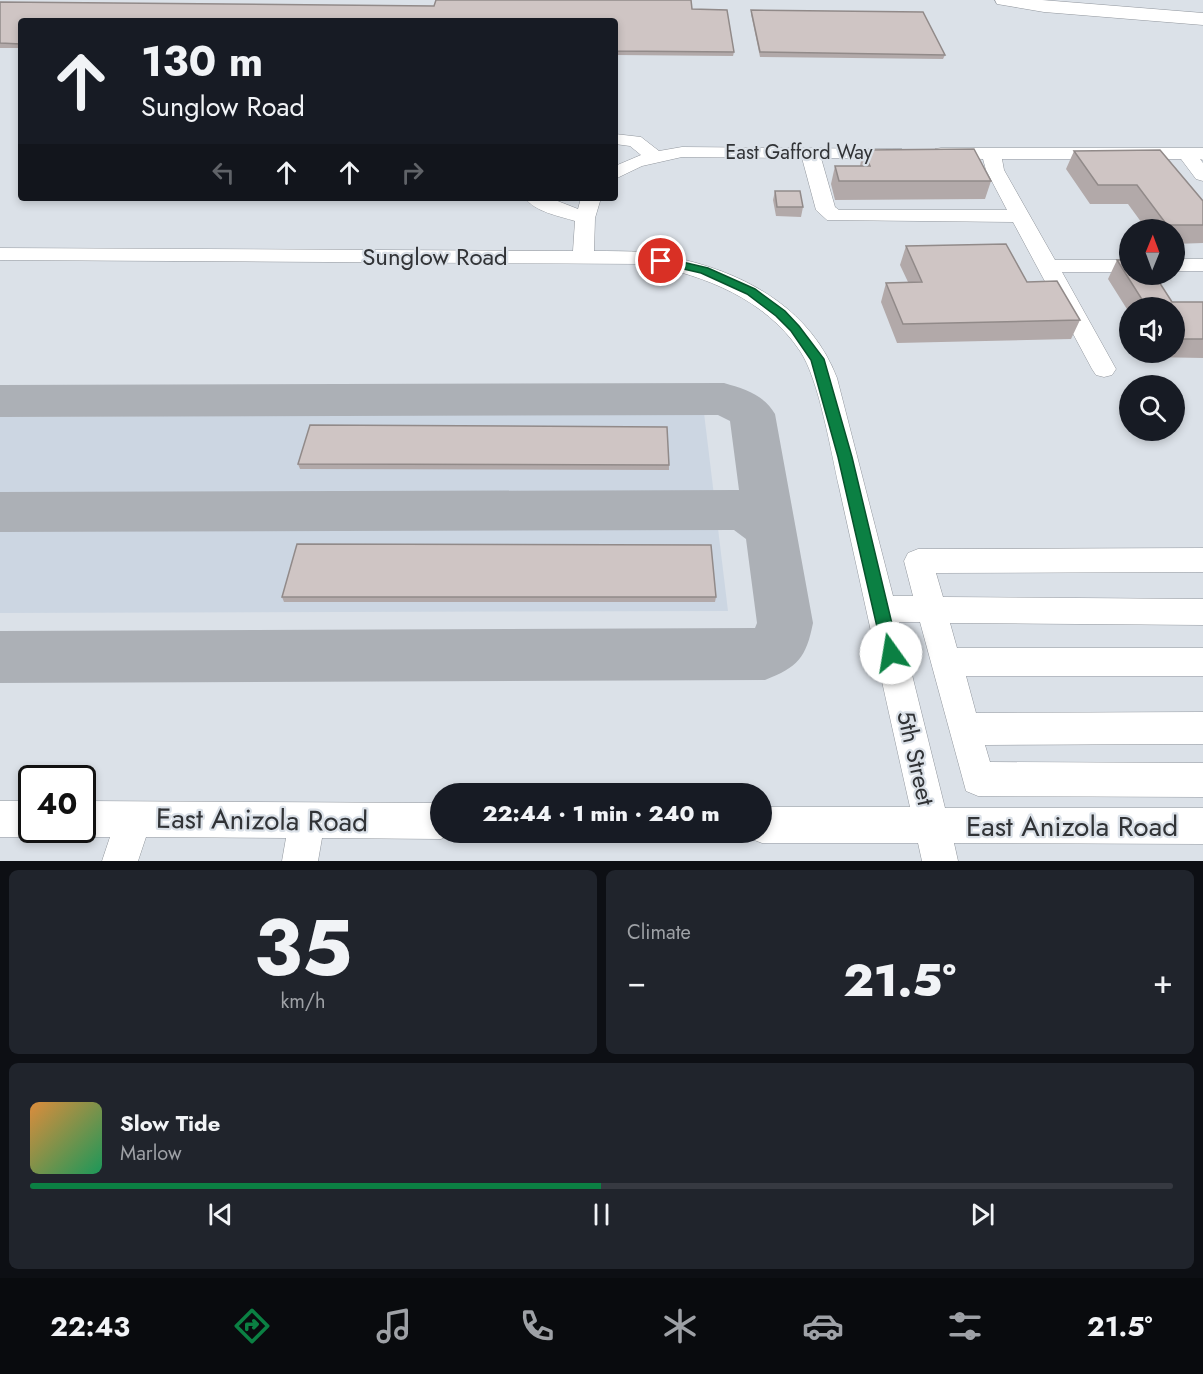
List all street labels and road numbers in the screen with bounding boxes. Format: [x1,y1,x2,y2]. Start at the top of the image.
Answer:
street label: East Gafford Way [725,138,873,167]
street label: Sunglow Road [362,239,508,274]
street label: 5th Street [888,707,944,809]
street label: East Anizola Road [156,798,368,842]
street label: East Anizola Road [966,806,1178,847]

